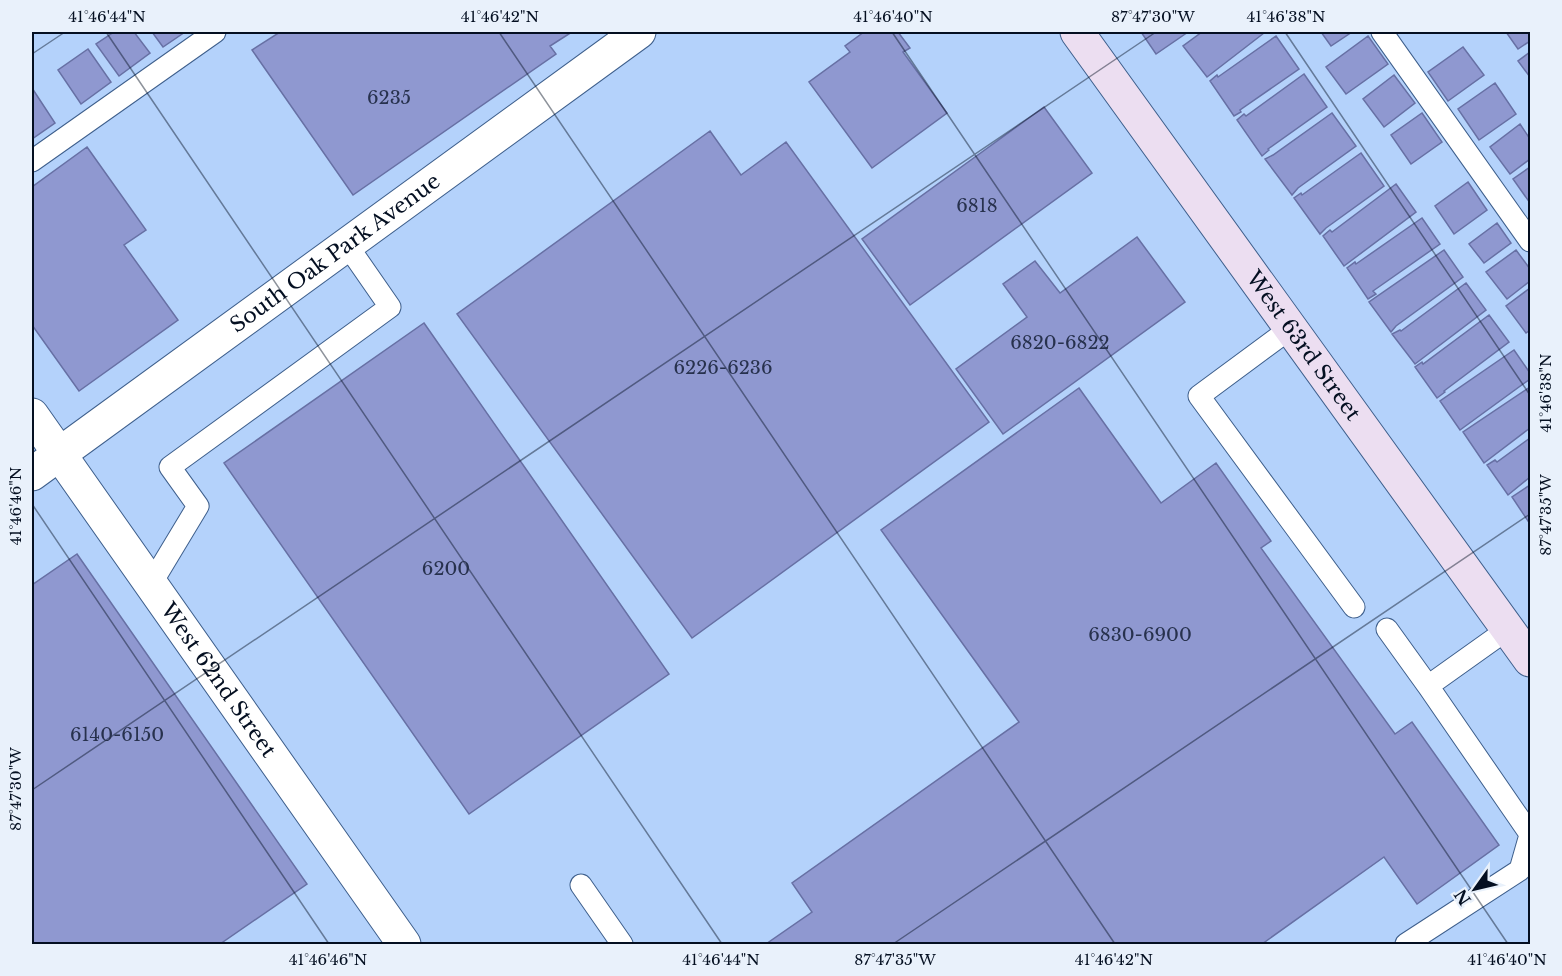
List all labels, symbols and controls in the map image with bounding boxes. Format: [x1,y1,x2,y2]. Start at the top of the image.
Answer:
text: 41°46'44"N [68,7,146,26]
text: 41°46'42"N [461,7,539,26]
text: 41°46'40"N [853,7,933,26]
text: 87°47'30"W [1111,7,1195,26]
text: 41°46'38"N [1246,7,1326,26]
house number: 6235 [367,87,411,109]
street label: South Oak Park Avenue [225,168,445,338]
house number: 6818 [956,195,998,217]
street label: West 63rd Street [1240,265,1366,426]
house number: 6820-6822 [1010,332,1110,354]
text: 41°46'38"N [1536,353,1555,433]
house number: 6226-6236 [674,357,772,379]
text: 41°46'46"N [6,467,25,545]
text: 87°47'35"W [1536,474,1555,556]
house number: 6200 [422,558,470,580]
street label: West 62nd Street [155,597,282,762]
house number: 6830-6900 [1088,624,1192,646]
house number: 6140-6150 [70,724,164,746]
text: 87°47'30"W [6,747,25,831]
north arrow [1445,859,1505,919]
text: N [1450,886,1475,909]
text: 41°46'46"N [289,950,367,969]
text: 41°46'44"N [682,950,760,969]
text: 87°47'35"W [854,950,936,969]
text: 41°46'42"N [1075,950,1153,969]
text: 41°46'40"N [1467,950,1547,969]

